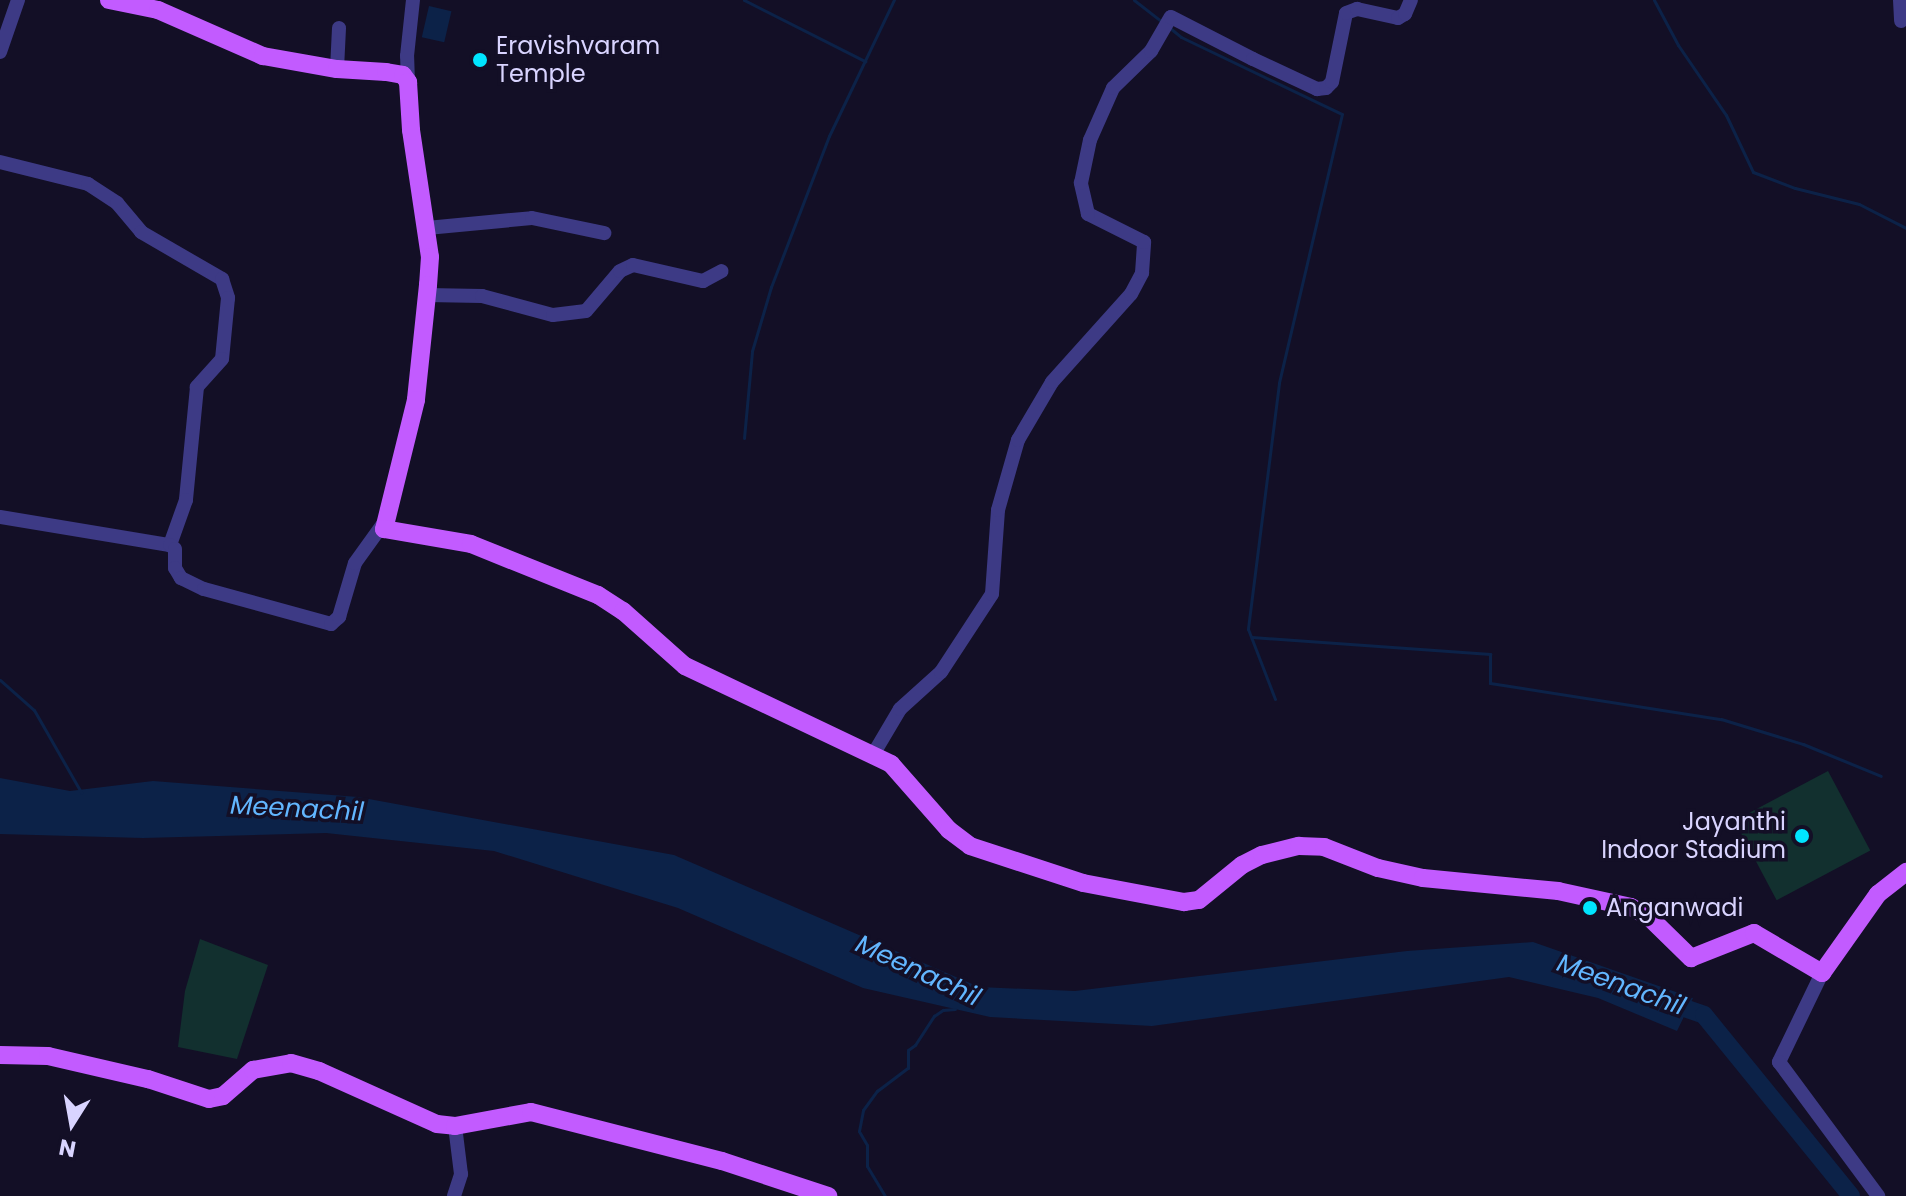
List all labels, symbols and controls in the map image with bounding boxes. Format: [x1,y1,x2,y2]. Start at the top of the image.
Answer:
place label: Eravishvaram Temple [496,32,660,88]
marker: Eravishvaram Temple [471,51,489,69]
water label: Meenachil [229,790,365,828]
place label: Jayanthi Indoor Stadium [1601,808,1786,864]
marker: Jayanthi Indoor Stadium [1793,827,1811,845]
place label: Anganwadi [1606,894,1743,922]
marker: Anganwadi [1581,899,1599,917]
water label: Meenachil [851,929,985,1013]
water label: Meenachil [1553,947,1689,1023]
north arrow [32,1084,112,1164]
text: N [56,1131,78,1165]

